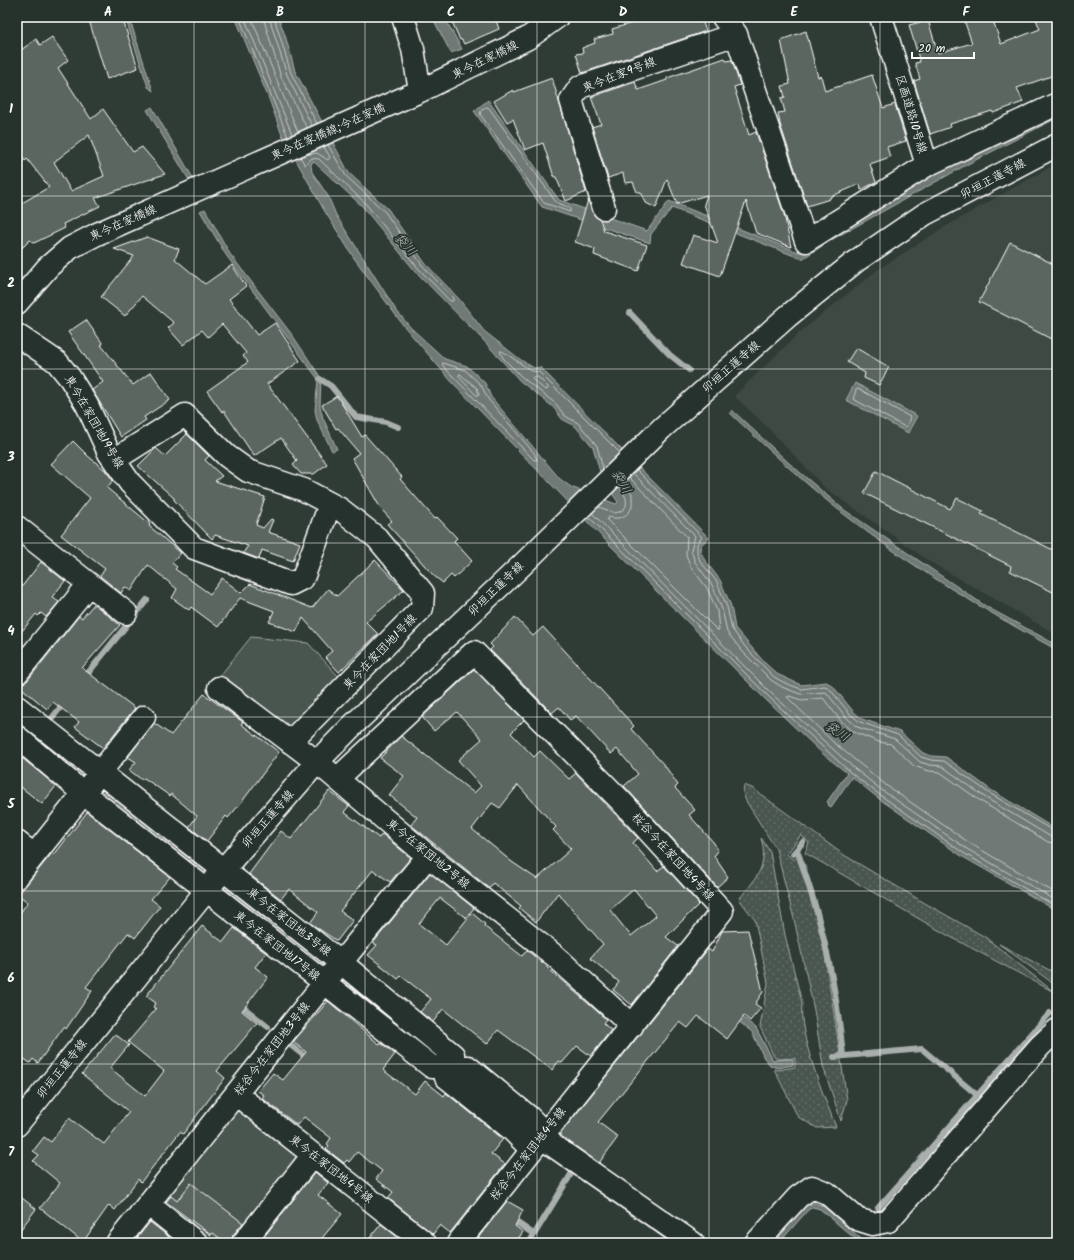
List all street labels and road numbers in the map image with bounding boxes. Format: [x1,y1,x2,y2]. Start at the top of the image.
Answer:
street label: 東今在家橋線 [448,36,522,84]
street label: 東今在家9号線 [579,52,659,98]
street label: 区画道路10号線 [890,72,932,156]
street label: 東今在家橋線;今在家橋 [268,98,388,166]
street label: 卯垣正蓮寺線 [957,154,1029,204]
street label: 東今在家橋線 [86,200,160,246]
street label: 卯垣正蓮寺線 [698,336,764,398]
street label: 東今在家団地19号線 [59,372,129,472]
street label: 卯垣正蓮寺線 [463,557,529,621]
street label: 東今在家団地1号線 [339,610,421,694]
street label: 卯垣正蓮寺線 [237,786,299,852]
street label: 桜谷今在家団地4号線 [627,809,719,905]
street label: 東今在家団地2号線 [382,814,474,894]
street label: 東今在家団地3号線 [243,883,335,961]
street label: 東今在家団地17号線 [230,906,324,986]
street label: 桜谷今在家団地3号線 [229,998,315,1100]
street label: 卯垣正蓮寺線 [32,1035,92,1103]
street label: 桜谷今在家団地4号線 [485,1103,571,1205]
street label: 東今在家団地4号線 [285,1130,377,1208]

